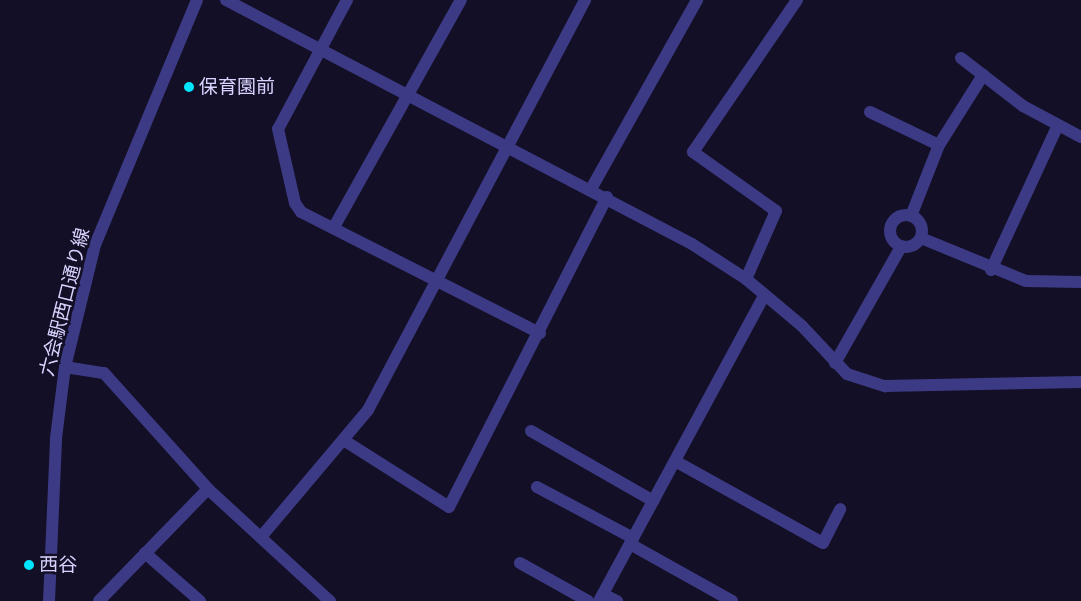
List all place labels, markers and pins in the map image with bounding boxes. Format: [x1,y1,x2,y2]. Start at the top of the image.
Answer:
place label: 保育園前 [199,76,275,98]
marker: 保育園前 [183,81,195,93]
place label: 西谷 [39,554,77,576]
marker: 西谷 [23,559,35,571]

